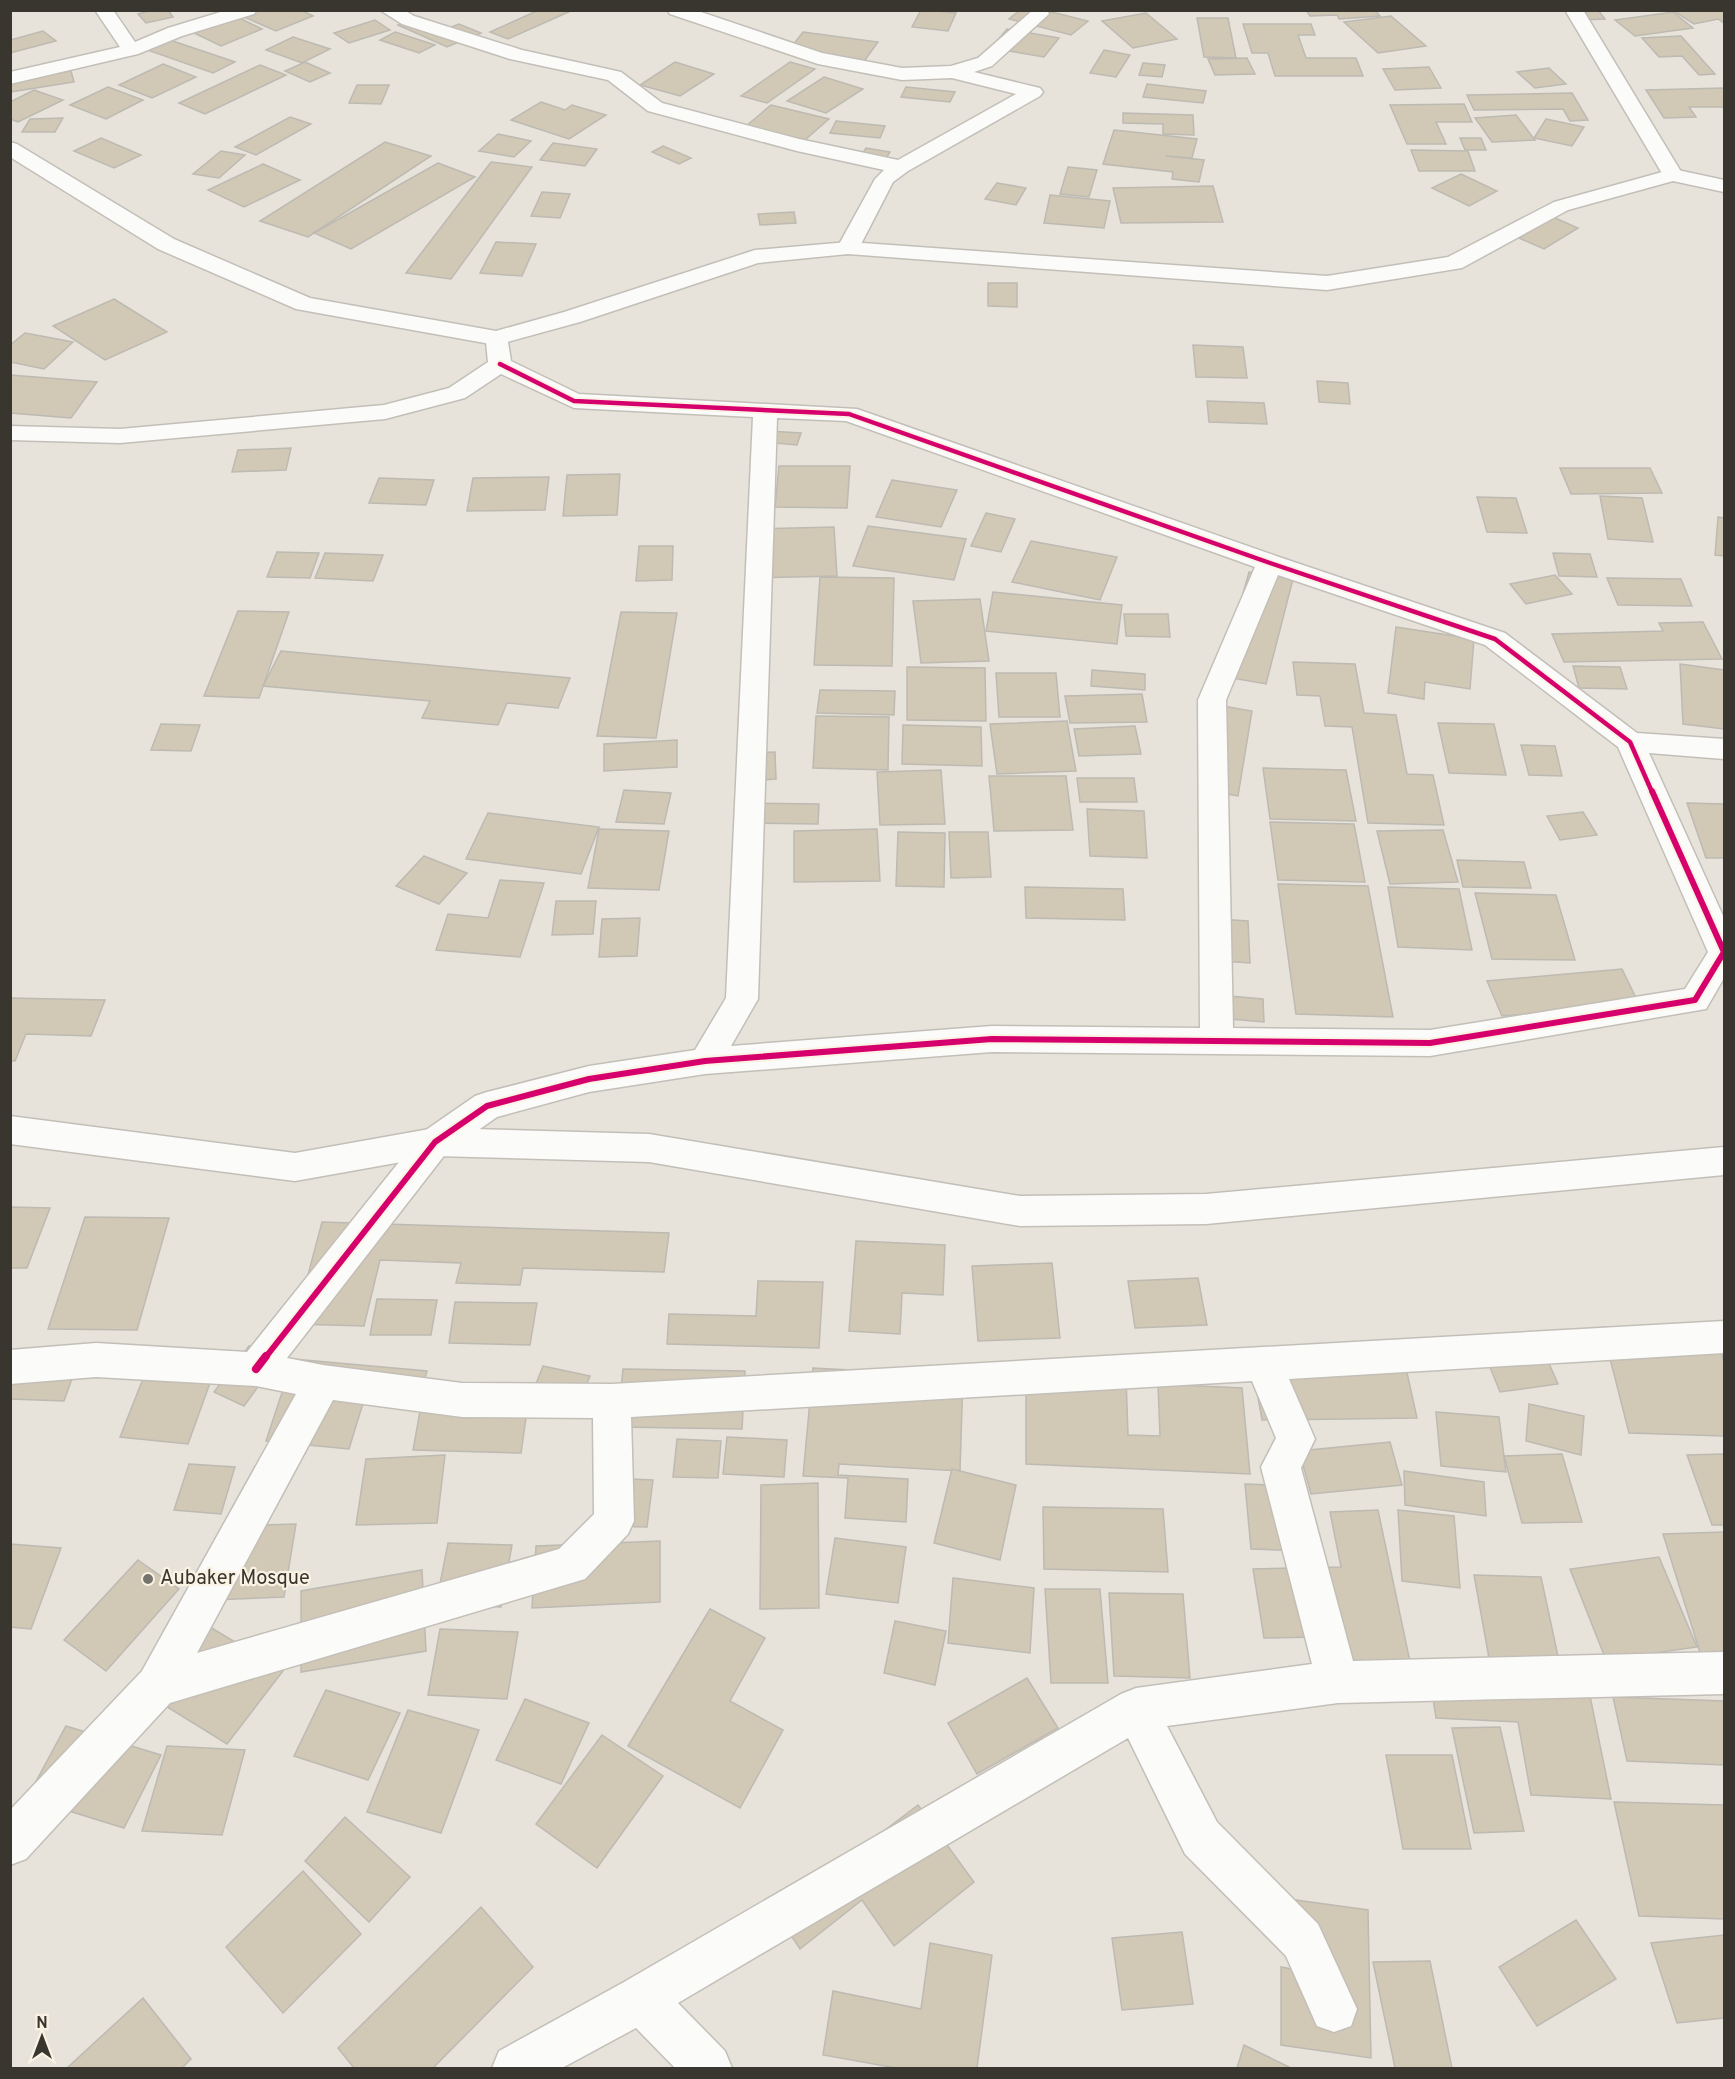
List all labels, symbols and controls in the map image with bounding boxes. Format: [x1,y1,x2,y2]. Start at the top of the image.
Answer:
place label: Aubaker Mosque [160,1566,310,1592]
marker: Aubaker Mosque [141,1572,155,1586]
north arrow [12,2007,72,2067]
text: N [36,2014,48,2034]

